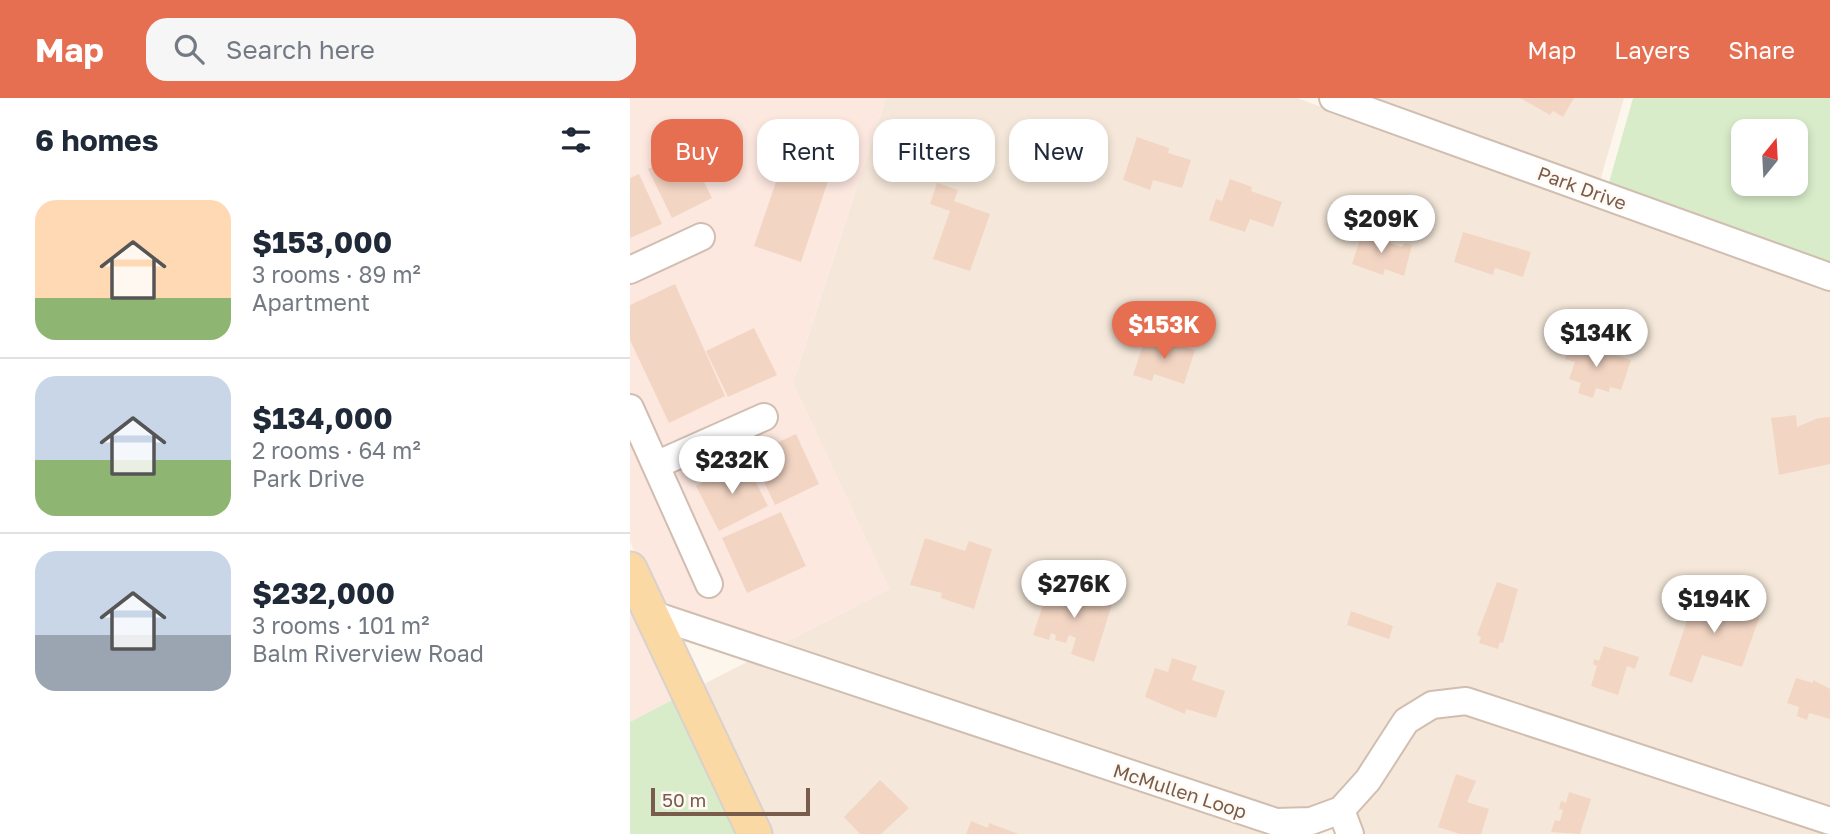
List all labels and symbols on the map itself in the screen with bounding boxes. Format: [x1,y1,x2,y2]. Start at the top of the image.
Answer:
north arrow [1731,119,1808,196]
street label: Park Drive [1535,161,1630,214]
pin: $209K [1332,195,1430,255]
pin: $153K [1115,302,1213,361]
pin: $134K [1547,310,1645,369]
pin: $232K [683,436,781,496]
pin: $276K [1025,560,1123,620]
pin: $194K [1665,575,1763,635]
street label: McMullen Loop [1110,758,1250,823]
scale bar [651,785,810,817]

